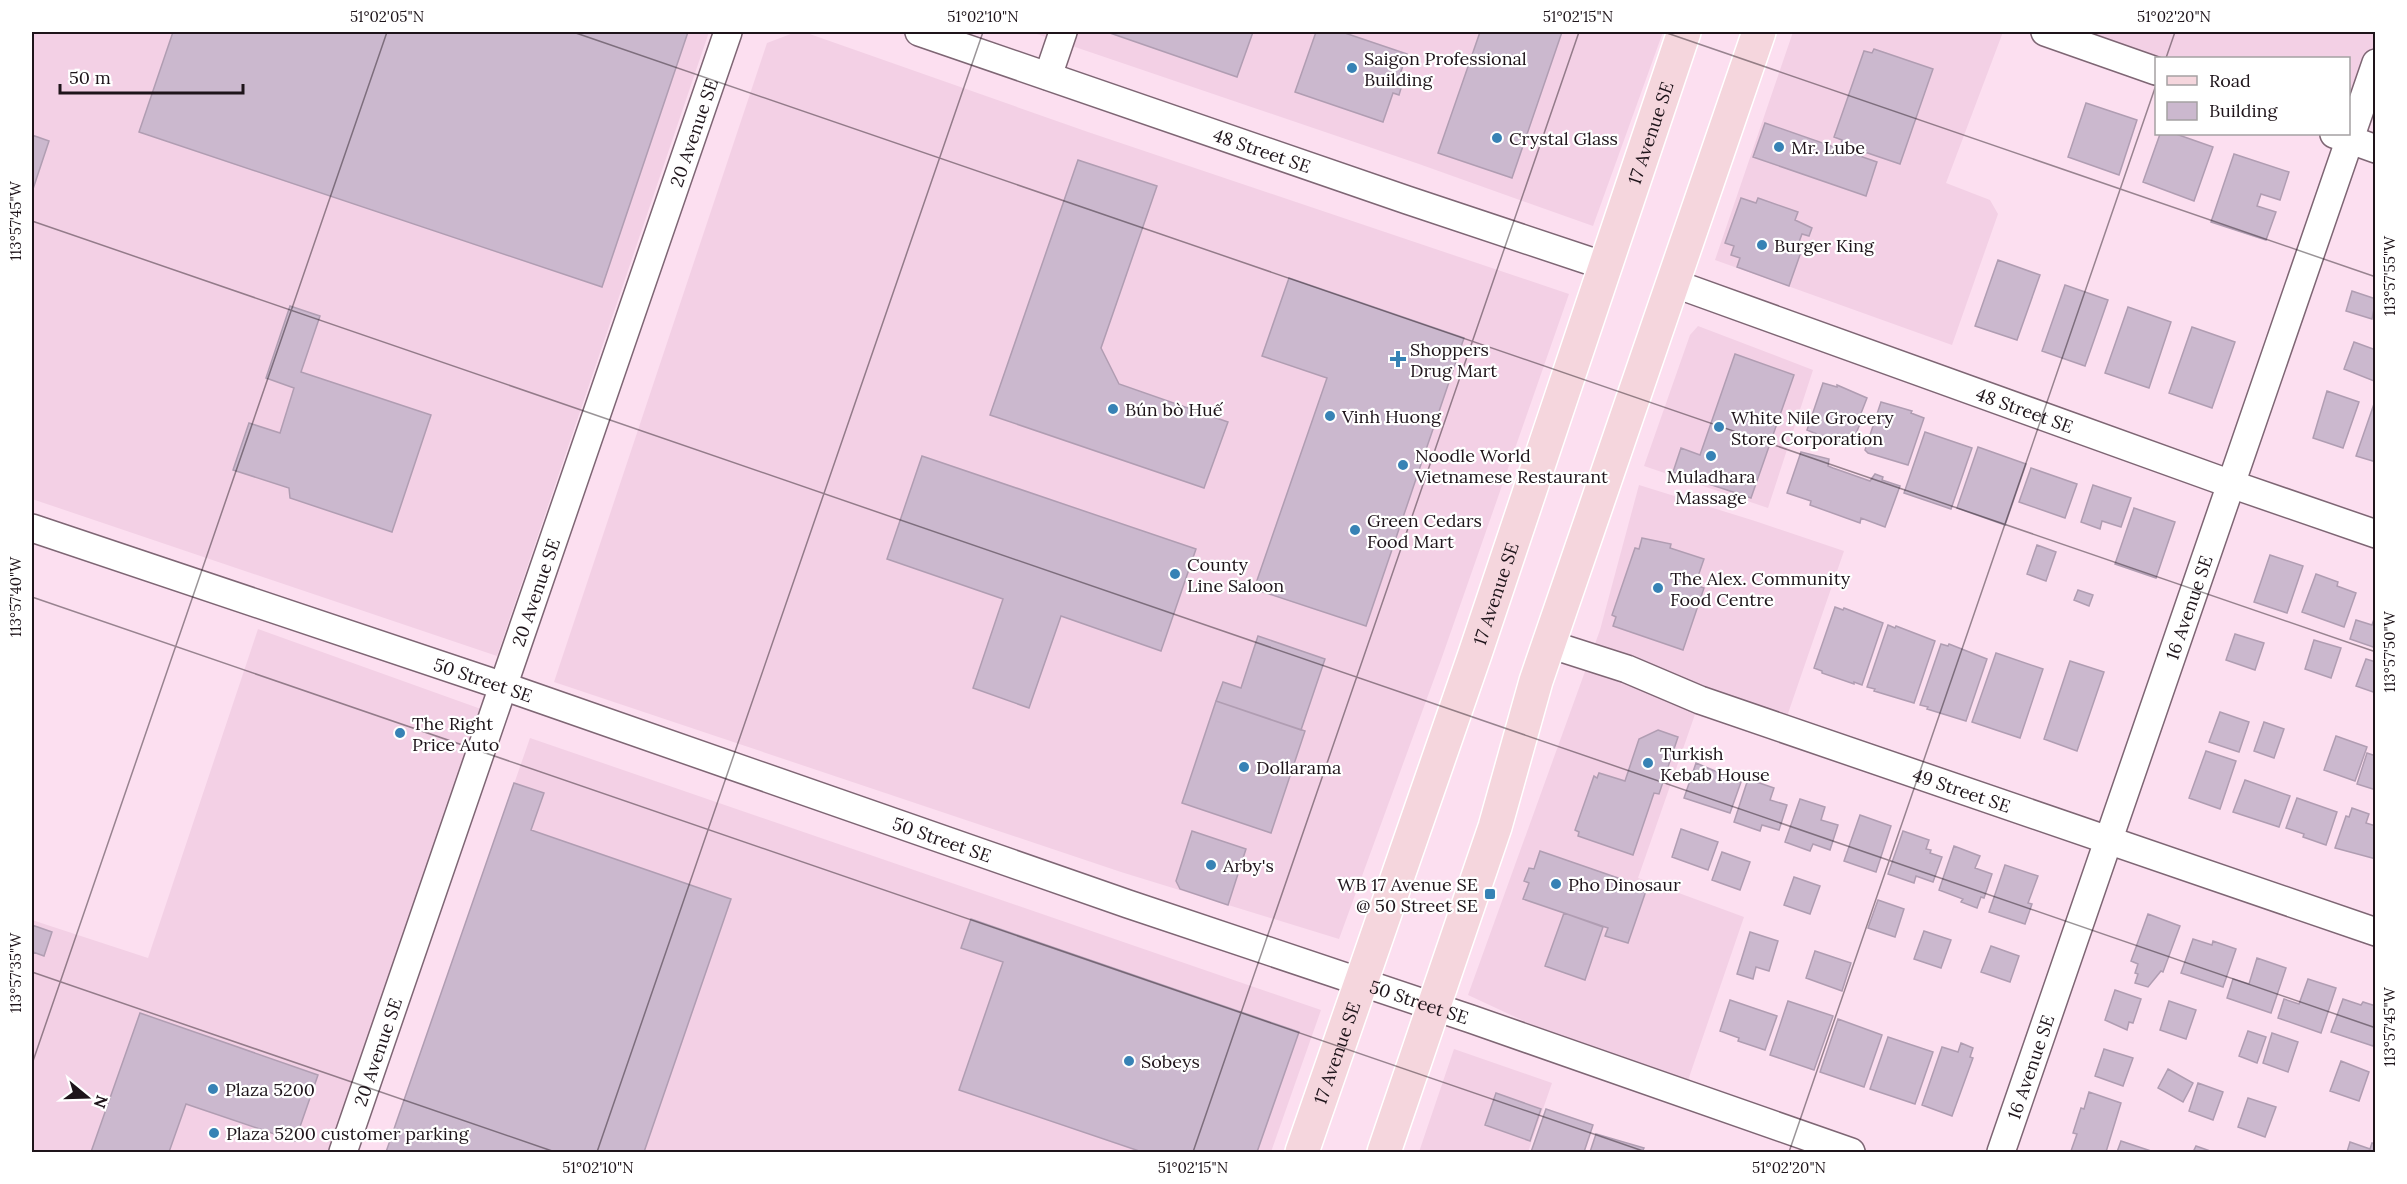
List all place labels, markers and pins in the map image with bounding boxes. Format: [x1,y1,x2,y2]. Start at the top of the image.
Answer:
place label: Saigon Professional Building [1364,47,1527,91]
marker: Saigon Professional Building [1345,61,1359,75]
place label: Crystal Glass [1509,127,1618,150]
marker: Crystal Glass [1490,131,1504,145]
place label: Mr. Lube [1791,136,1865,159]
marker: Mr. Lube [1772,140,1786,154]
place label: Burger King [1774,234,1875,257]
marker: Burger King [1755,238,1769,252]
place label: Shoppers Drug Mart [1410,338,1497,382]
marker: Shoppers Drug Mart [1391,352,1405,366]
place label: Bún bò Huế [1125,398,1224,421]
marker: Bún bò Huế [1106,402,1120,416]
place label: Vinh Huong [1341,405,1442,428]
place label: White Nile Grocery Store Corporation [1731,406,1894,450]
marker: Vinh Huong [1323,409,1337,423]
marker: White Nile Grocery Store Corporation [1712,420,1726,434]
place label: Noodle World Vietnamese Restaurant [1414,444,1608,488]
marker: Muladhara Massage [1704,449,1718,463]
marker: Noodle World Vietnamese Restaurant [1396,458,1410,472]
place label: Muladhara Massage [1666,465,1756,509]
place label: Green Cedars Food Mart [1367,509,1482,553]
marker: Green Cedars Food Mart [1348,523,1362,537]
place label: County Line Saloon [1187,553,1284,597]
marker: County Line Saloon [1168,567,1182,581]
place label: The Alex. Community Food Centre [1670,567,1851,611]
marker: The Alex. Community Food Centre [1651,581,1665,595]
place label: The Right Price Auto [412,712,499,756]
marker: The Right Price Auto [393,726,407,740]
place label: Turkish Kebab House [1660,742,1770,786]
place label: Dollarama [1256,756,1341,779]
marker: Turkish Kebab House [1641,756,1655,770]
marker: Dollarama [1237,760,1251,774]
place label: Arby's [1222,854,1274,877]
marker: Arby's [1204,858,1218,872]
place label: WB 17 Avenue SE @ 50 Street SE [1337,873,1478,917]
place label: Pho Dinosaur [1568,873,1681,896]
marker: Pho Dinosaur [1549,877,1563,891]
marker: WB 17 Avenue SE @ 50 Street SE [1483,887,1497,901]
place label: Sobeys [1141,1050,1200,1073]
marker: Sobeys [1122,1054,1136,1068]
place label: Plaza 5200 [225,1078,315,1101]
marker: Plaza 5200 [206,1082,220,1096]
place label: Plaza 5200 customer parking [226,1122,470,1145]
marker: Plaza 5200 customer parking [207,1126,221,1140]

